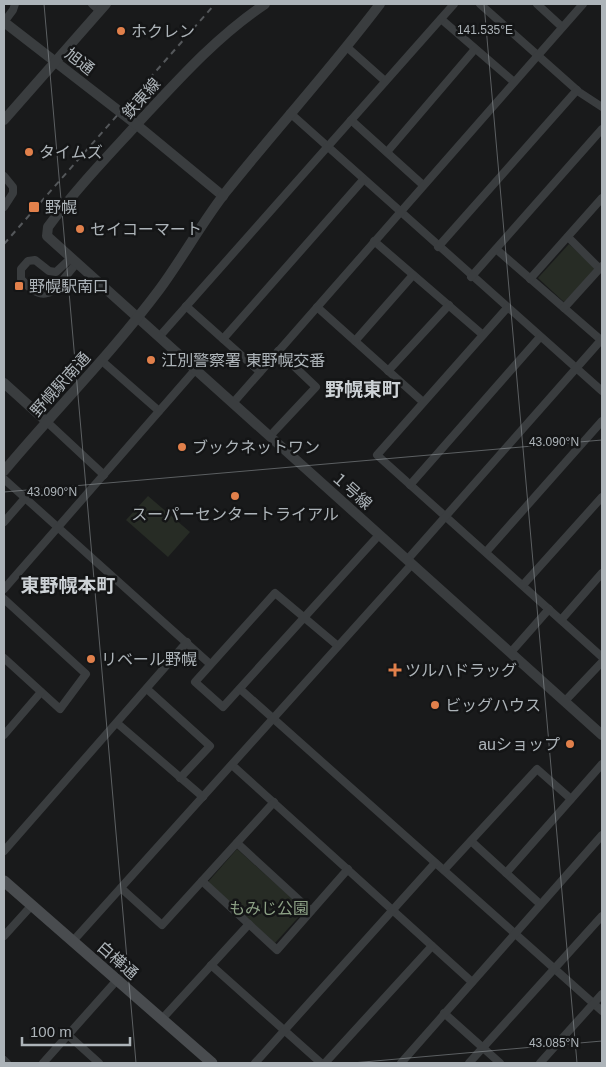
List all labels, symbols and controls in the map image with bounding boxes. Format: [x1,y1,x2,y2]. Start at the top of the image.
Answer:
place label: ホクレン [131,23,195,40]
text: 141.535°E [457,23,513,37]
marker: ホクレン [115,25,127,37]
street label: 旭通 [62,45,98,78]
street label: 鉄東線 [119,75,164,122]
place label: タイムズ [39,144,103,161]
marker: タイムズ [23,146,35,158]
place label: 野幌 [45,199,77,216]
marker: 野幌 [27,200,41,214]
place label: セイコーマート [90,221,202,238]
marker: セイコーマート [74,223,86,235]
place label: 野幌駅南口 [29,278,109,295]
marker: 野幌駅南口 [13,280,25,292]
street label: 野幌駅南通 [27,349,93,420]
place label: 江別警察署 東野幌交番 [161,352,325,369]
marker: 江別警察署 東野幌交番 [145,354,157,366]
district label: 野幌東町 [325,379,401,400]
text: 43.090°N [529,435,579,449]
place label: ブックネットワン [192,439,320,456]
marker: ブックネットワン [176,441,188,453]
street label: １号線 [328,468,375,513]
text: 43.090°N [27,485,77,499]
marker: スーパーセンタートライアル [229,490,241,502]
place label: スーパーセンタートライアル [131,506,339,523]
district label: 東野幌本町 [20,575,116,596]
place label: リベール野幌 [101,651,197,668]
marker: リベール野幌 [85,653,97,665]
place label: ツルハドラッグ [405,662,517,679]
marker: ツルハドラッグ [389,664,401,676]
place label: ビッグハウス [445,697,541,714]
marker: ビッグハウス [429,699,441,711]
place label: auショップ [478,736,560,753]
marker: auショップ [564,738,576,750]
park label: もみじ公園 [229,900,309,917]
street label: 白樺通 [94,938,141,983]
scale bar [22,1014,130,1046]
text: 100 m [30,1023,72,1040]
text: 43.085°N [529,1036,579,1050]

